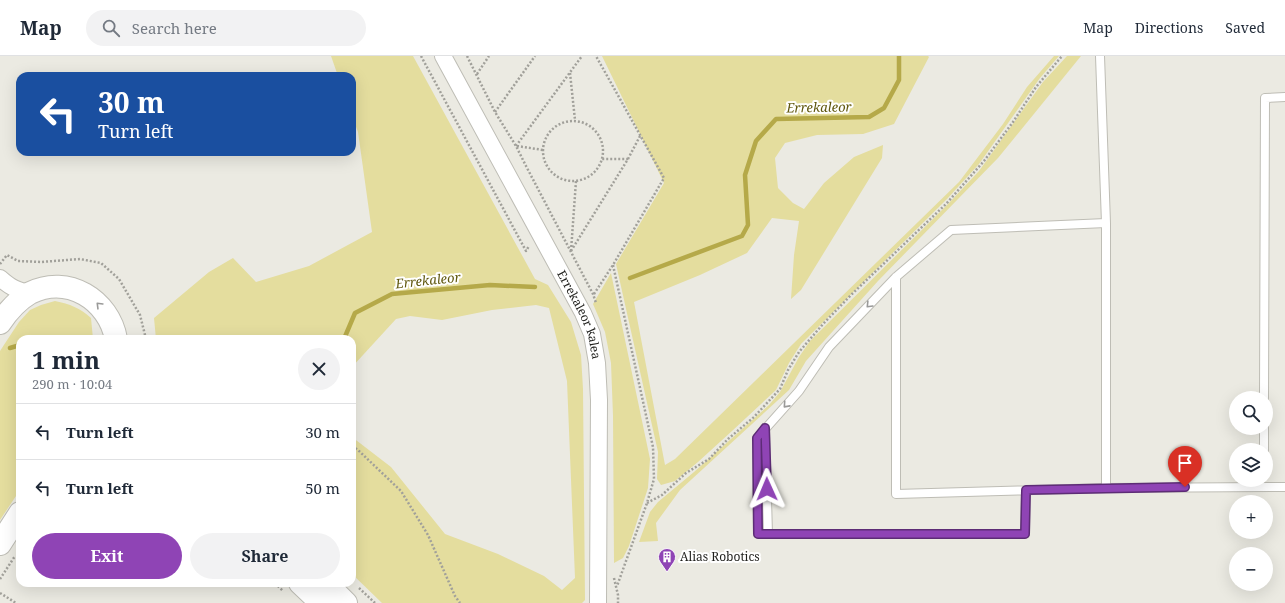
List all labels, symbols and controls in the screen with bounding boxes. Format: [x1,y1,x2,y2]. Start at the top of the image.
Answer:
search box [86,10,366,46]
text: Map [20,15,62,41]
icon: search [100,17,122,39]
text: Search here [132,18,217,38]
text: Map [1083,18,1113,37]
text: Directions [1135,18,1203,37]
text: Saved [1225,18,1265,37]
text: 30 m [98,83,165,121]
icon: left [32,88,84,140]
water label: Errekaleor [785,97,853,117]
text: Turn left [98,119,173,143]
street label: Errekaleor kalea [553,267,605,361]
water label: Errekaleor [394,268,462,292]
one-way arrow [866,300,874,308]
one-way arrow [96,302,104,310]
text: 1 min [32,343,100,376]
button: close [298,348,340,390]
text: 290 m · 10:04 [32,375,112,393]
map controls [1229,391,1273,591]
button: search [1229,391,1273,435]
one-way arrow [784,400,791,408]
icon: left [32,421,54,443]
text: Turn left [66,422,134,442]
text: 30 m [305,422,340,442]
button: layers [1229,443,1273,487]
pin [1168,446,1202,487]
icon: arrive [1174,452,1196,474]
position arrow [746,468,788,510]
icon: left [32,477,54,499]
text: Turn left [66,478,134,498]
text: 50 m [305,478,340,498]
button: + [1229,495,1273,539]
button: Exit [32,533,182,579]
button: Share [190,533,340,579]
building icon: Alias Robotics [657,547,677,572]
button: − [1229,547,1273,591]
place label: Alias Robotics [680,548,760,565]

